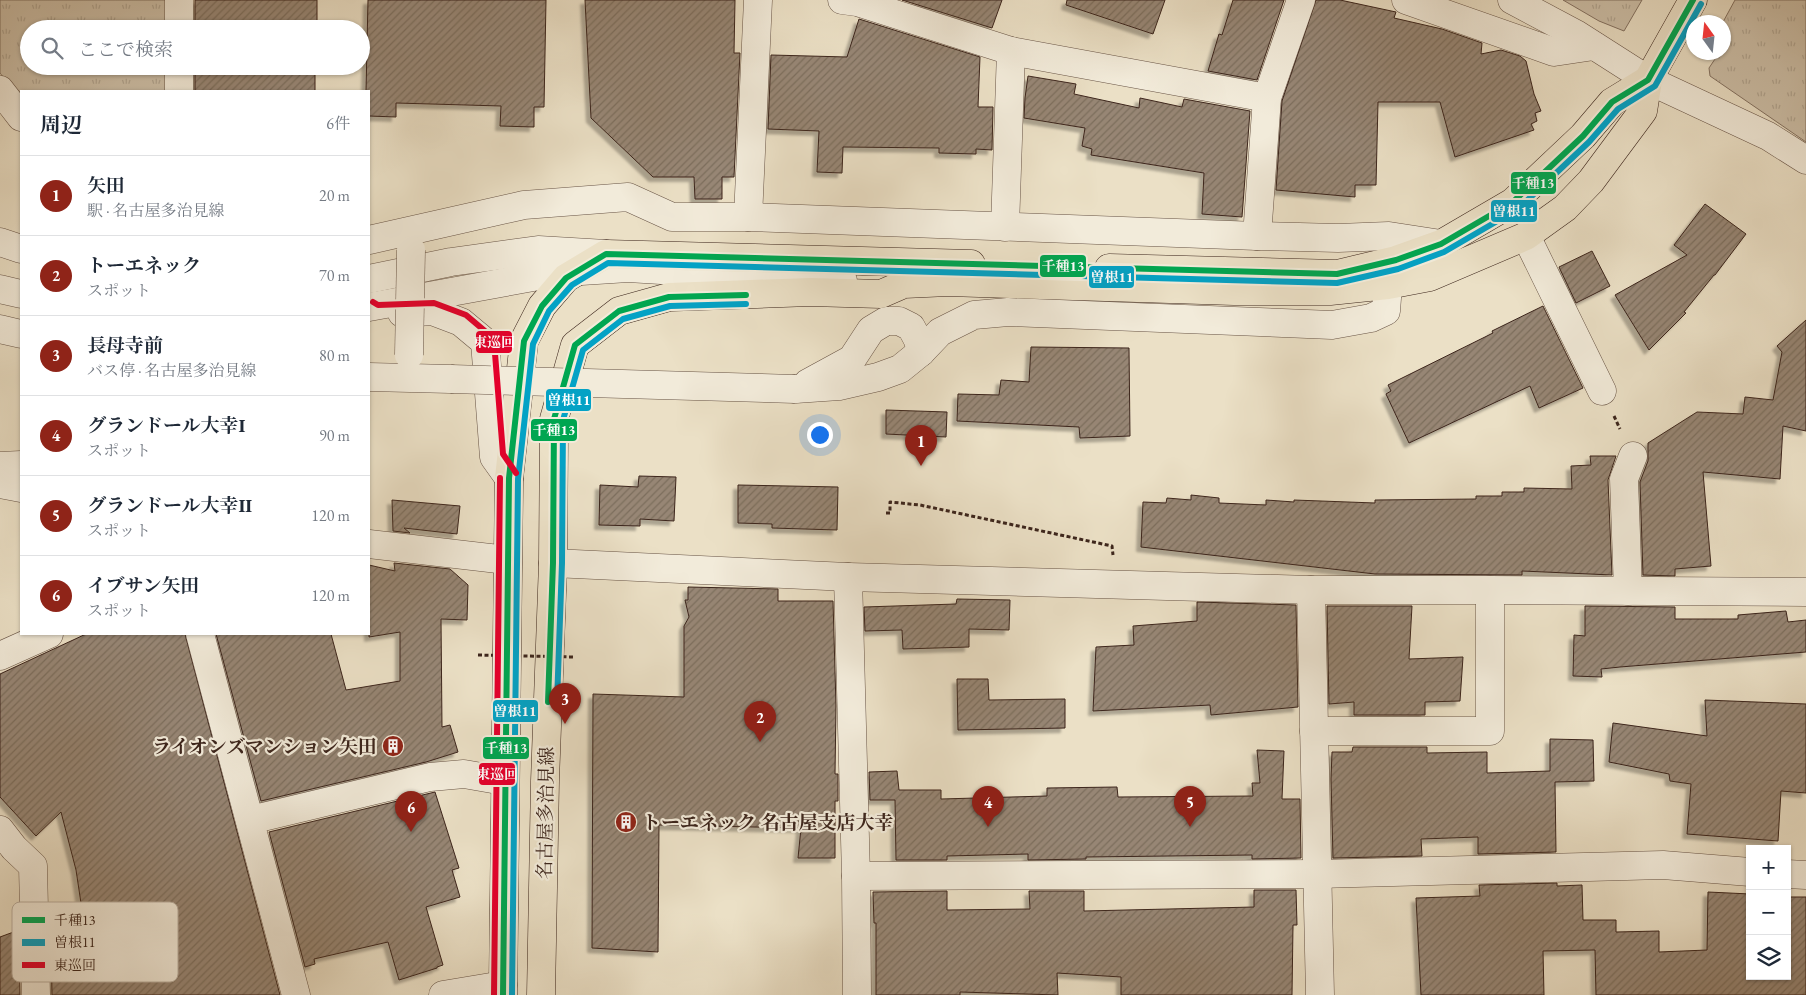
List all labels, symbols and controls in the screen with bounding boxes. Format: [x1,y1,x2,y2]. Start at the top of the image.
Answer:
north arrow [1686,15,1731,60]
search box [20,20,370,75]
icon: search [38,34,66,62]
text: ここで検索 [78,37,173,62]
text: 周辺 [40,111,82,138]
text: 6件 [326,113,350,134]
line badge: 千種13 [1510,171,1557,195]
text: 矢田 [87,173,125,198]
text: 千種13 [1512,174,1554,192]
text: 1 [52,185,60,206]
text: 20 m [319,185,350,206]
line badge: 曽根11 [1490,199,1538,223]
text: 駅 · 名古屋多治見線 [87,200,225,221]
text: 曽根11 [1493,202,1535,220]
text: トーエネック [87,253,201,278]
line badge: 千種13 [1039,254,1087,278]
text: 千種13 [1042,257,1084,275]
text: 2 [52,265,60,286]
text: 70 m [319,265,350,286]
line badge: 曽根11 [1088,265,1135,289]
text: 曽根11 [1091,268,1133,286]
text: スポット [87,280,151,301]
line badge: 東巡回 [475,330,513,354]
text: 長母寺前 [87,333,163,358]
text: 東巡回 [473,333,515,351]
text: 3 [52,345,60,366]
text: 80 m [319,345,350,366]
text: バス停 · 名古屋多治見線 [87,360,257,381]
line badge: 曽根11 [545,388,592,412]
text: 曽根11 [548,391,590,409]
text: グランドール大幸Ⅰ [87,413,246,438]
line badge: 千種13 [530,418,578,442]
text: 千種13 [533,421,575,439]
your location [807,422,833,448]
text: 4 [52,425,60,446]
text: 90 m [319,425,350,446]
pin: 1 [905,425,937,466]
text: スポット [87,440,151,461]
text: グランドール大幸Ⅱ [87,493,252,518]
text: 5 [52,505,60,526]
text: 120 m [311,505,350,526]
text: スポット [87,520,151,541]
text: イブサン矢田 [87,573,199,598]
text: 6 [52,585,60,606]
text: 120 m [311,585,350,606]
text: スポット [87,600,151,621]
pin: 3 [549,683,581,724]
line badge: 曽根11 [492,699,539,723]
pin: 2 [744,701,776,742]
text: 曽根11 [494,702,536,720]
place label: ライオンズマンション矢田 [152,734,377,759]
building icon: ライオンズマンション矢田 [381,734,405,758]
line badge: 千種13 [482,736,530,760]
text: 千種13 [485,739,527,757]
street label: 名古屋多治見線 [532,746,559,880]
line badge: 東巡回 [478,762,516,786]
text: 東巡回 [476,765,518,783]
pin: 4 [972,786,1004,827]
pin: 5 [1174,786,1206,827]
pin: 6 [395,791,427,832]
building icon: トーエネック 名古屋支店大幸 [614,810,638,834]
place label: トーエネック 名古屋支店大幸 [642,810,894,835]
map controls [1746,845,1791,980]
button: + [1746,845,1791,890]
button: − [1746,890,1791,935]
legend [12,902,178,982]
text: 千種13 [54,911,96,929]
text: 曽根11 [54,933,95,951]
button: layers [1746,935,1791,980]
text: 東巡回 [54,956,96,974]

